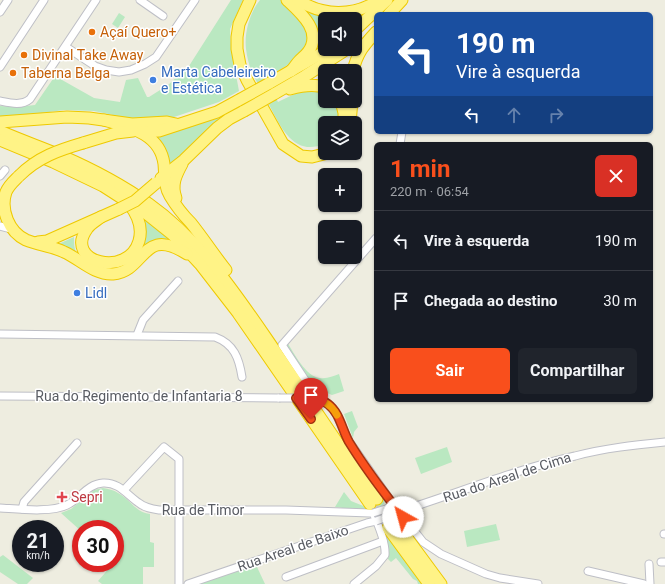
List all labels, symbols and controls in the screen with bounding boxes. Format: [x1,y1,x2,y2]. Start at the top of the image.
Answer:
map controls [318,12,362,264]
button: sound [318,12,362,56]
place label: Açaí Quero+ [100,24,176,40]
marker: Açaí Quero+ [87,27,97,37]
text: 190 m [456,27,535,60]
icon: left [390,28,442,80]
place label: Divinal Take Away [32,47,144,63]
marker: Divinal Take Away [19,50,29,60]
text: Vire à esquerda [456,61,580,82]
place label: Marta Cabeleireiro e Estética [161,64,276,96]
button: search [318,64,362,108]
place label: Taberna Belga [21,65,110,81]
marker: Taberna Belga [8,68,18,78]
marker: Marta Cabeleireiro e Estética [148,75,158,85]
icon: left [461,104,483,126]
icon: ahead [503,104,525,126]
icon: right [545,104,567,126]
button: layers [318,116,362,160]
text: 1 min [390,155,450,183]
button: close [595,155,637,197]
button: + [318,168,362,212]
text: 220 m · 06:54 [390,184,469,199]
button: − [318,220,362,264]
icon: left [390,230,412,252]
text: Vire à esquerda [424,232,529,250]
text: 190 m [595,232,637,250]
place label: Lidl [85,285,107,301]
marker: Lidl [72,288,82,298]
icon: arrive [390,290,412,312]
text: Chegada ao destino [424,292,558,310]
text: 30 m [603,292,637,310]
button: Sair [390,348,510,394]
button: Compartilhar [518,348,637,394]
pin [294,378,328,419]
icon: arrive [300,384,322,406]
street label: Rua do Regimento de Infantaria 8 [35,388,243,404]
street label: Rua do Areal de Cima [441,449,573,505]
place label: Sepri [71,489,103,505]
marker: Sepri [56,491,68,503]
position arrow [382,496,424,538]
street label: Rua de Timor [162,502,245,518]
speed limit sign: 30 [72,520,124,572]
street label: Rua Areal de Baixo [235,521,351,575]
text: 21 [27,529,49,553]
text: km/h [26,550,50,561]

